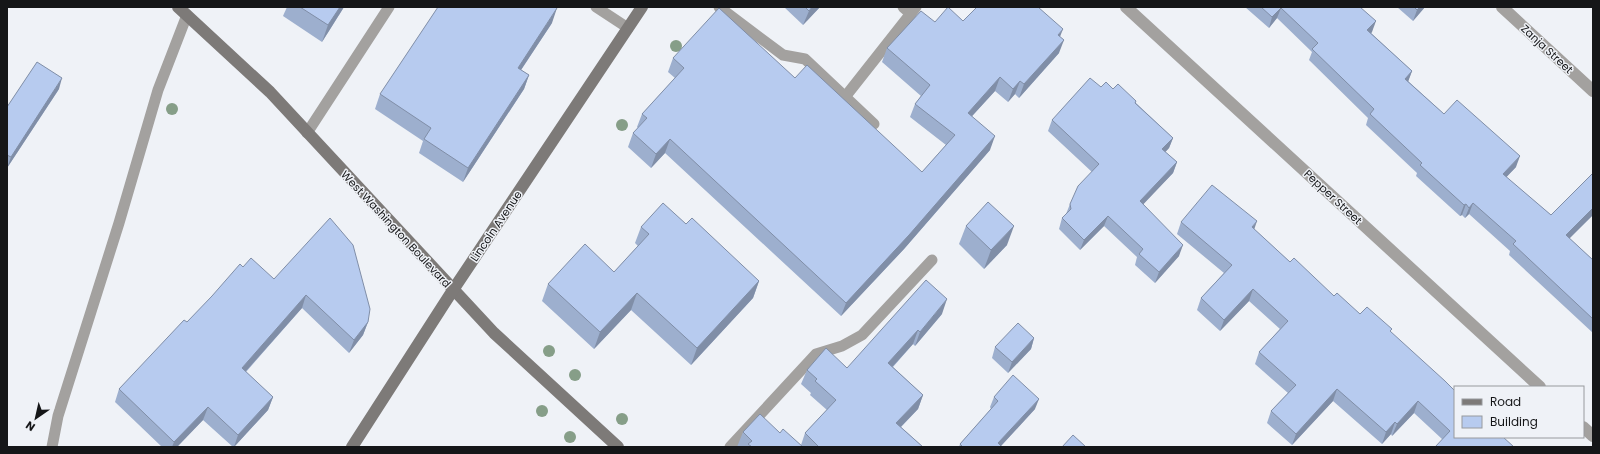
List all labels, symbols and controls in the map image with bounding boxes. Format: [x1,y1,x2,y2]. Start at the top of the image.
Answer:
street label: Zanja Street [1518,21,1576,77]
street label: Pepper Street [1300,166,1366,228]
street label: West Washington Boulevard [337,167,455,291]
street label: Lincoln Avenue [466,187,526,265]
legend [1454,386,1584,438]
text: Road [1490,393,1521,410]
north arrow [16,398,56,438]
text: Building [1490,413,1538,430]
text: N [23,417,38,435]

